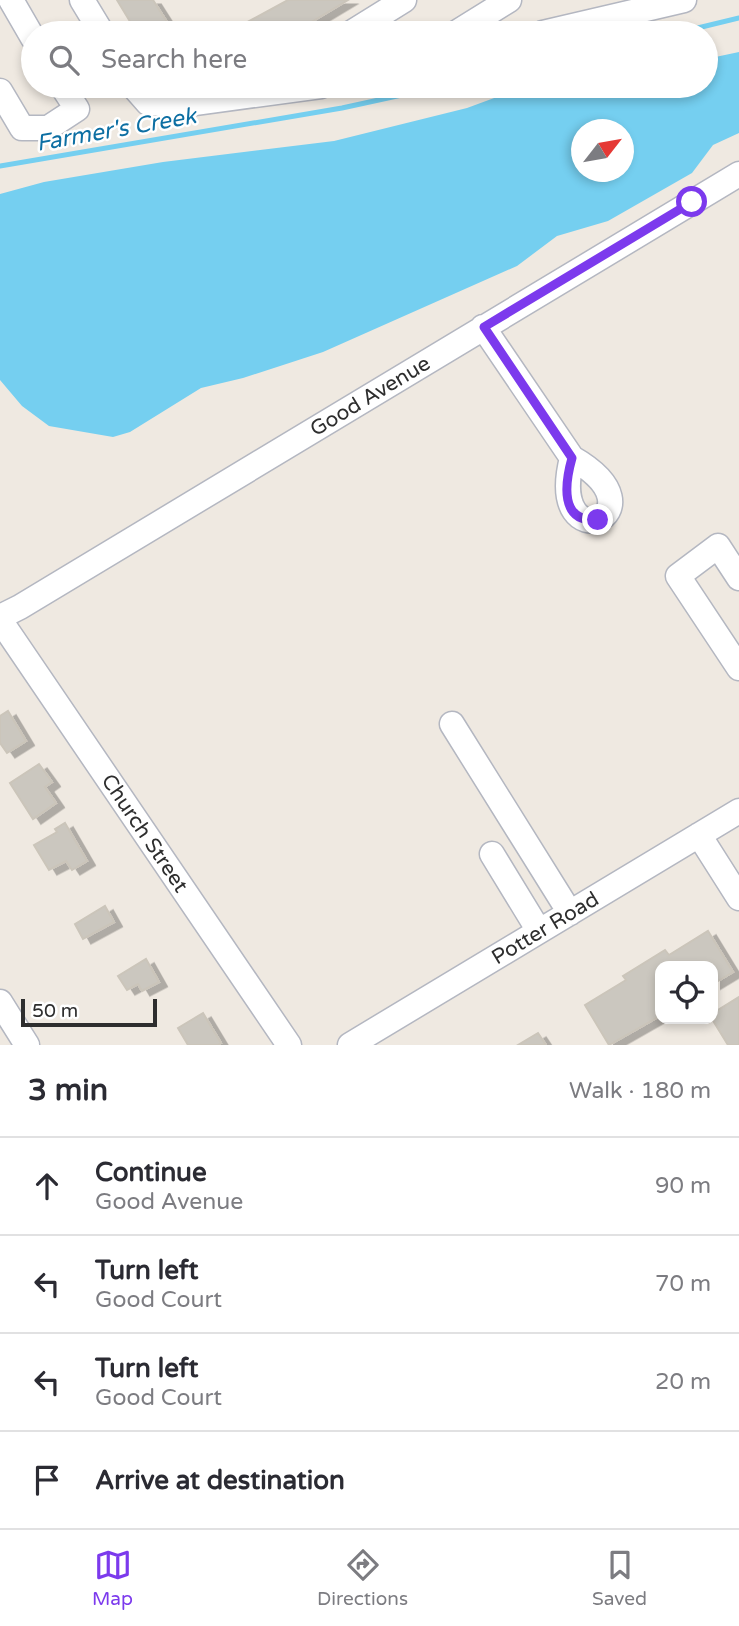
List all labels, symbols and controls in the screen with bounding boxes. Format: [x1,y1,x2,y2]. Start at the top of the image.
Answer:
search box [21,21,718,98]
icon: search [45,41,83,79]
text: Search here [101,44,247,75]
water label: Farmer's Creek [34,102,200,158]
north arrow [571,119,634,182]
route start [676,186,707,217]
street label: Good Avenue [306,351,435,442]
route end [582,504,613,535]
street label: Church Street [96,769,193,897]
street label: Potter Road [487,887,603,970]
map controls [655,961,718,1024]
button: locate [655,961,718,1024]
scale bar [21,996,158,1028]
text: 50 m [32,1000,78,1022]
text: 3 min [28,1072,108,1109]
text: Walk · 180 m [569,1077,711,1105]
text: Continue [95,1157,207,1188]
icon: ahead [28,1167,66,1205]
text: 90 m [655,1172,711,1200]
text: Good Avenue [95,1188,243,1216]
text: Turn left [95,1255,198,1286]
icon: left [28,1265,66,1303]
text: 70 m [655,1270,711,1298]
text: Good Court [95,1286,222,1314]
text: Turn left [95,1353,198,1384]
icon: left [28,1363,66,1401]
text: 20 m [655,1368,711,1396]
text: Good Court [95,1384,222,1412]
icon: arrive [28,1461,66,1499]
text: Arrive at destination [95,1465,345,1496]
tab: Map [92,1546,133,1610]
tab: Directions [317,1546,408,1610]
tab: Saved [592,1546,647,1610]

